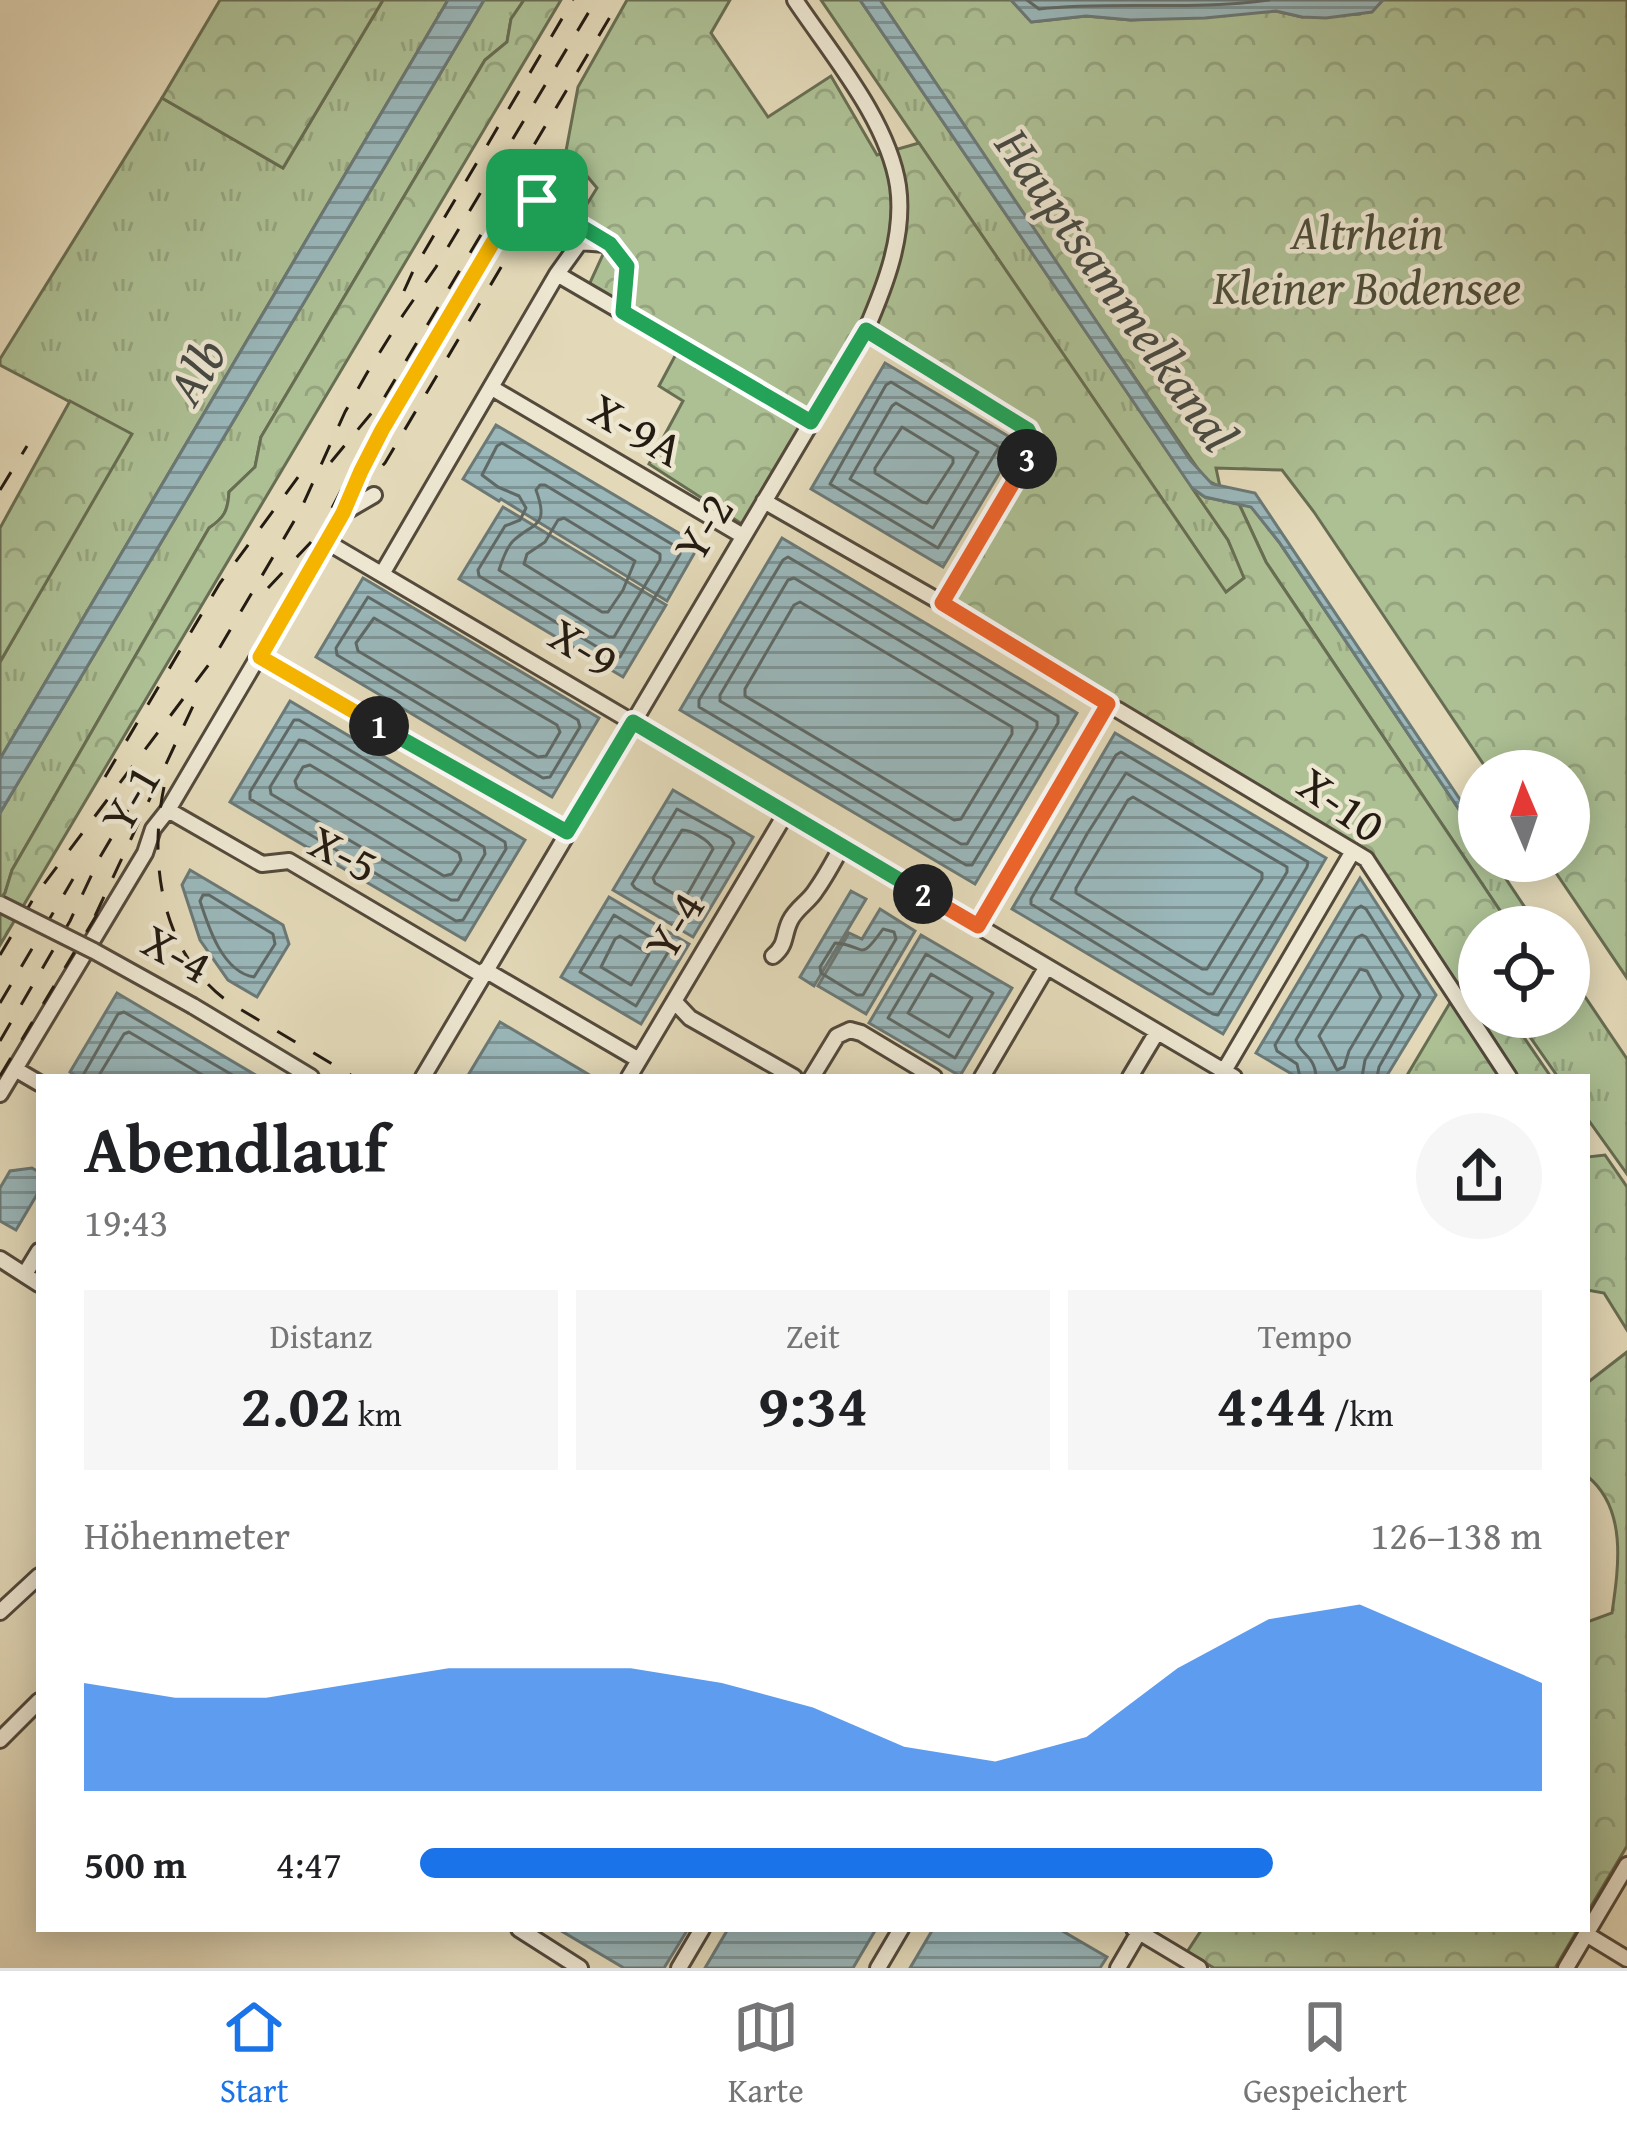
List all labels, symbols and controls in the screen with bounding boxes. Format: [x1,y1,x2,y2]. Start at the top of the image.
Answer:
water label: Hauptsammelkanal [977,111,1257,466]
pin [486,149,588,251]
icon: arrive [504,167,570,233]
park label: Altrhein Kleiner Bodensee [1212,196,1521,322]
water label: Alb [146,323,245,419]
street label: X-9A [577,373,698,484]
pin: 3 [997,429,1057,489]
text: 3 [1018,435,1036,483]
street label: Y-2 [655,479,751,574]
street label: X-9 [536,598,632,695]
pin: 1 [349,696,409,756]
text: 1 [370,702,388,750]
street label: X-10 [1284,748,1401,859]
street label: Y-1 [82,750,177,845]
north arrow [1458,750,1590,882]
map controls [1458,750,1590,1038]
street label: X-5 [297,805,391,900]
pin: 2 [893,864,953,924]
text: 2 [914,870,932,918]
street label: Y-4 [626,877,722,972]
street label: X-4 [130,905,225,1000]
button: locate [1458,906,1590,1038]
text: Abendlauf [84,1099,387,1196]
button: share [1416,1113,1542,1239]
text: 19:43 [84,1193,169,1250]
text: Distanz [270,1312,372,1360]
text: Zeit [786,1312,840,1360]
text: Tempo [1258,1312,1352,1360]
text: 2.02 [240,1360,351,1448]
text: 9:34 [758,1360,868,1448]
text: 4:44 [1217,1360,1327,1448]
text: km [351,1390,402,1438]
text: /km [1327,1390,1393,1438]
text: Höhenmeter [84,1506,290,1563]
text: 126–138 m [1370,1506,1542,1563]
text: 500 m [84,1835,187,1892]
text: 4:47 [276,1835,342,1892]
tab: Start [220,1994,288,2114]
tab: Karte [728,1994,804,2114]
tab: Gespeichert [1243,1994,1407,2114]

